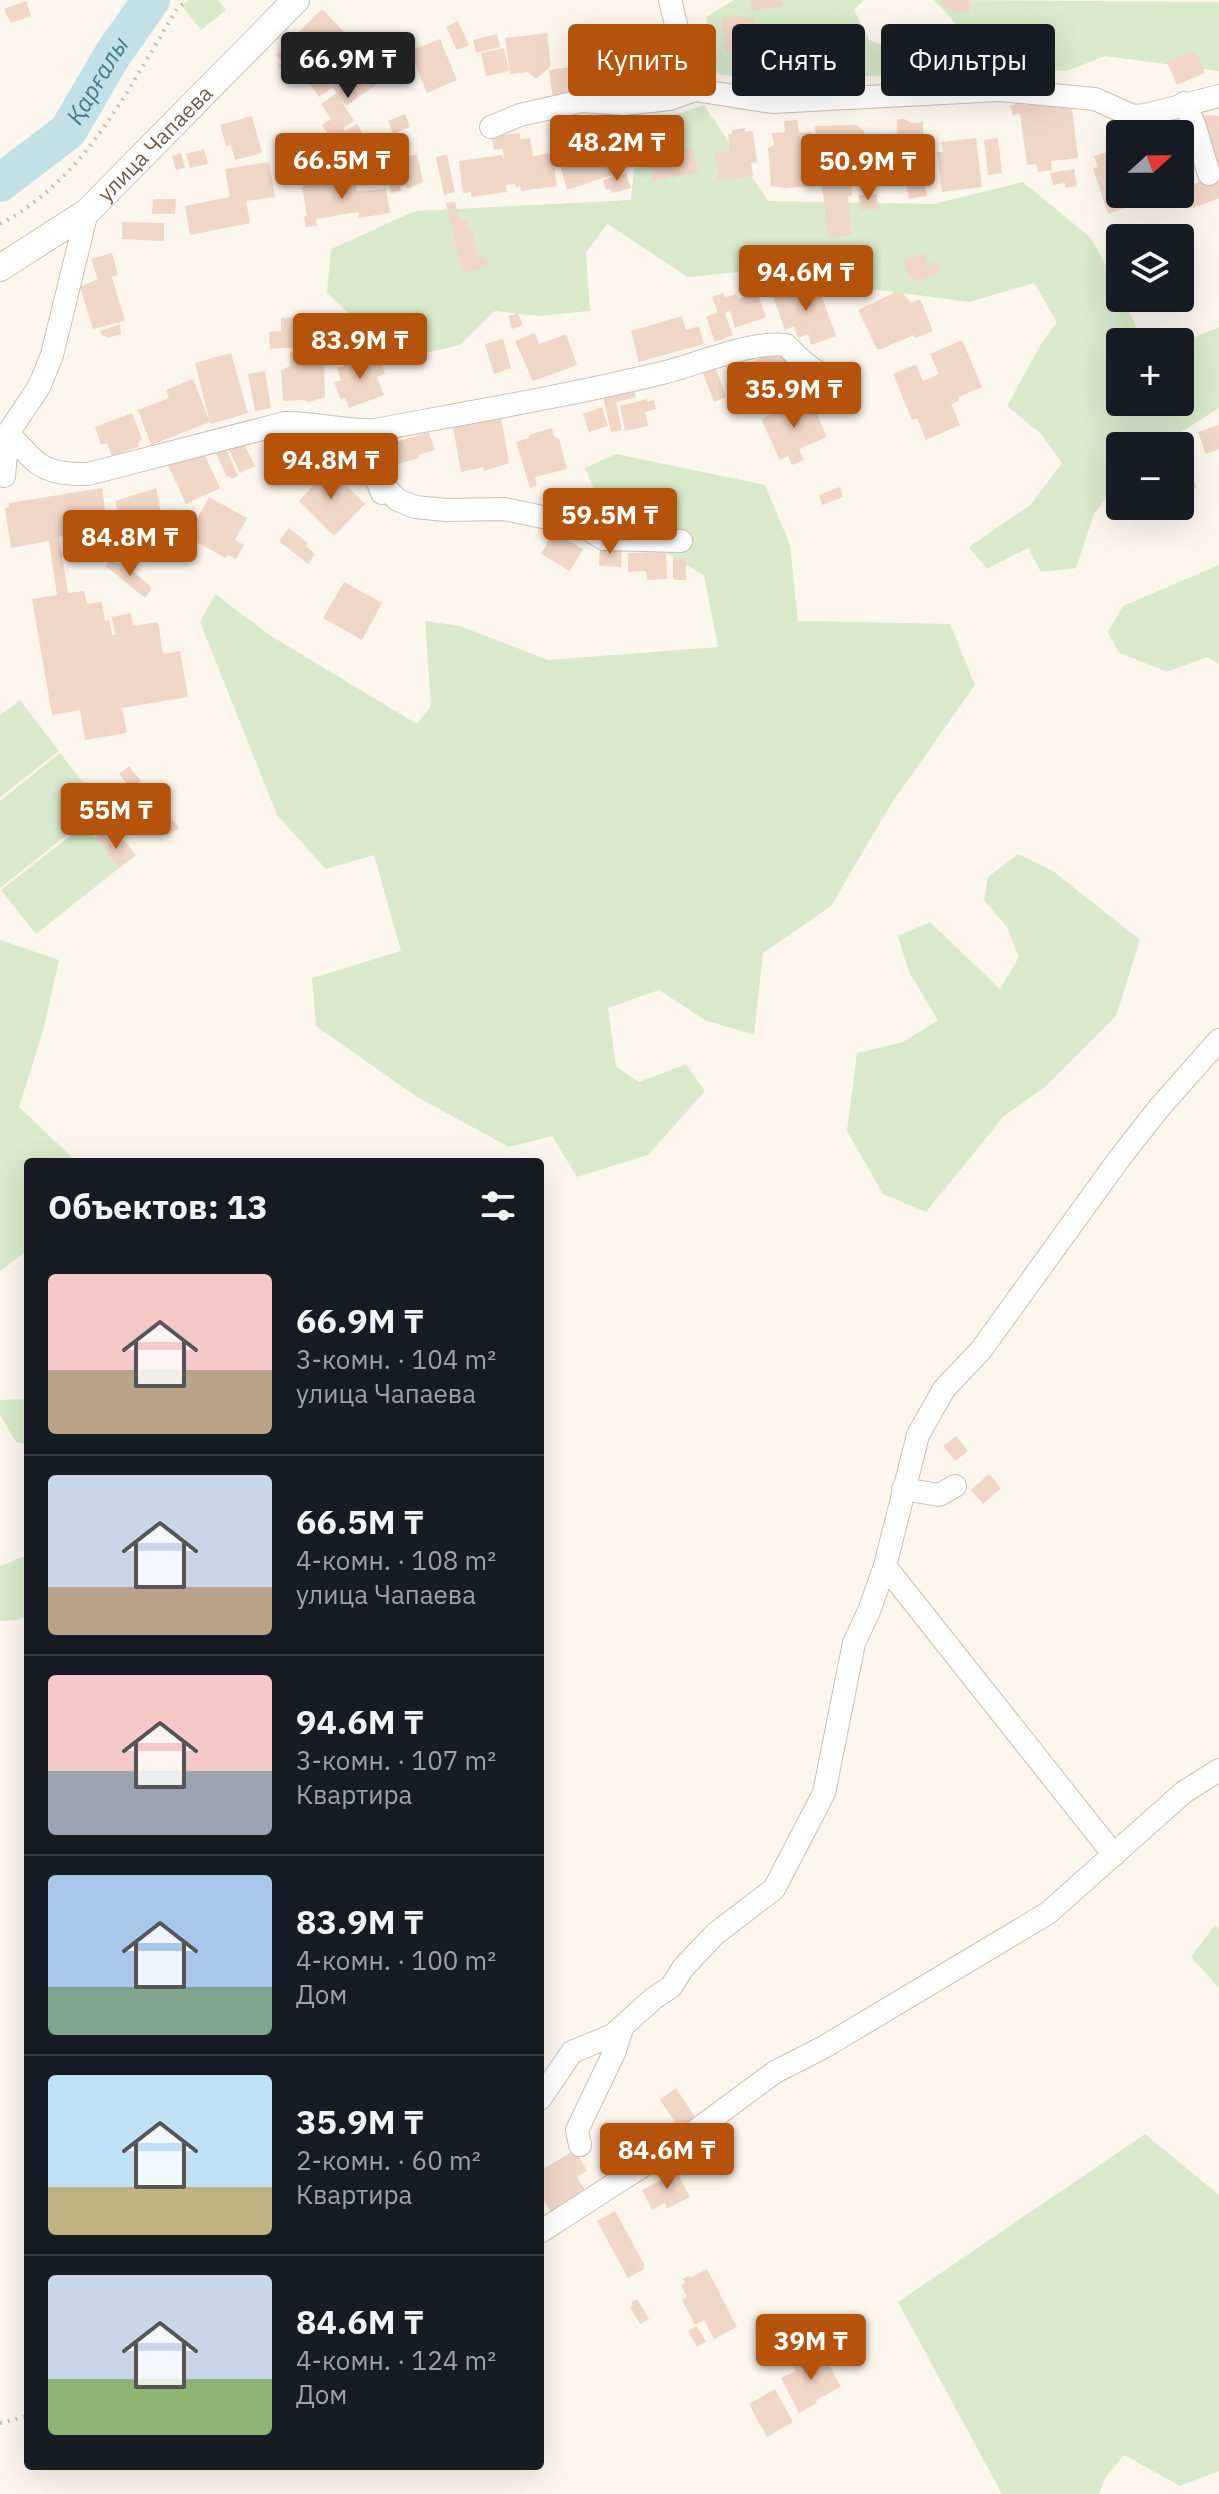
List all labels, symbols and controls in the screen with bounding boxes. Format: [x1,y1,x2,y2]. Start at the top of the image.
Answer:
chip: Купить [568,24,716,96]
chip: Снять [732,24,865,96]
chip: Фильтры [881,24,1055,96]
water label: Қарғалы [58,30,136,130]
pin: 66.9M ₸ [274,32,422,100]
text: 66.9M ₸ [299,41,397,75]
street label: улица Чапаева [91,78,218,207]
pin: 48.2M ₸ [543,115,691,183]
north arrow [1106,120,1194,208]
map controls [1106,120,1194,520]
text: 48.2M ₸ [568,124,666,158]
pin: 66.5M ₸ [268,133,416,201]
pin: 50.9M ₸ [794,134,942,202]
text: 66.5M ₸ [293,142,391,176]
text: 50.9M ₸ [819,143,917,177]
button: layers [1106,224,1194,312]
pin: 94.6M ₸ [732,245,880,313]
text: 94.6M ₸ [757,254,855,288]
pin: 83.9M ₸ [286,313,434,381]
text: 83.9M ₸ [311,322,409,356]
button: + [1106,328,1194,416]
pin: 35.9M ₸ [720,362,868,430]
text: 35.9M ₸ [745,371,843,405]
button: − [1106,432,1194,520]
pin: 94.8M ₸ [257,433,405,501]
text: 94.8M ₸ [282,442,380,476]
pin: 59.5M ₸ [536,488,684,556]
text: 59.5M ₸ [561,497,659,531]
pin: 84.8M ₸ [56,510,204,578]
text: 84.8M ₸ [81,519,179,553]
pin: 55M ₸ [60,783,172,851]
text: 55M ₸ [79,792,153,826]
text: Объектов: 13 [48,1184,268,1228]
icon: filters [476,1184,520,1228]
text: 66.9M ₸ [296,1298,424,1342]
icon: home [112,1306,208,1402]
text: 3-комн. · 104 m² [296,1342,496,1376]
text: улица Чапаева [296,1376,476,1410]
text: 66.5M ₸ [296,1499,424,1543]
icon: home [112,1507,208,1603]
text: 4-комн. · 108 m² [296,1543,496,1577]
text: улица Чапаева [296,1577,476,1611]
text: 94.6M ₸ [296,1699,424,1743]
icon: home [112,1707,208,1803]
text: 3-комн. · 107 m² [296,1743,496,1777]
text: Квартира [296,1777,413,1811]
text: 83.9M ₸ [296,1899,424,1943]
icon: home [112,1907,208,2003]
text: 4-комн. · 100 m² [296,1943,496,1977]
text: Дом [296,1977,347,2011]
text: 35.9M ₸ [296,2099,424,2143]
icon: home [112,2107,208,2203]
pin: 84.6M ₸ [593,2123,741,2191]
text: 84.6M ₸ [618,2132,716,2166]
text: 2-комн. · 60 m² [296,2143,481,2177]
text: Квартира [296,2177,413,2211]
text: 84.6M ₸ [296,2299,424,2343]
icon: home [112,2307,208,2403]
pin: 39M ₸ [755,2314,867,2382]
text: 39M ₸ [774,2323,848,2357]
text: 4-комн. · 124 m² [296,2343,496,2377]
text: Дом [296,2377,347,2411]

